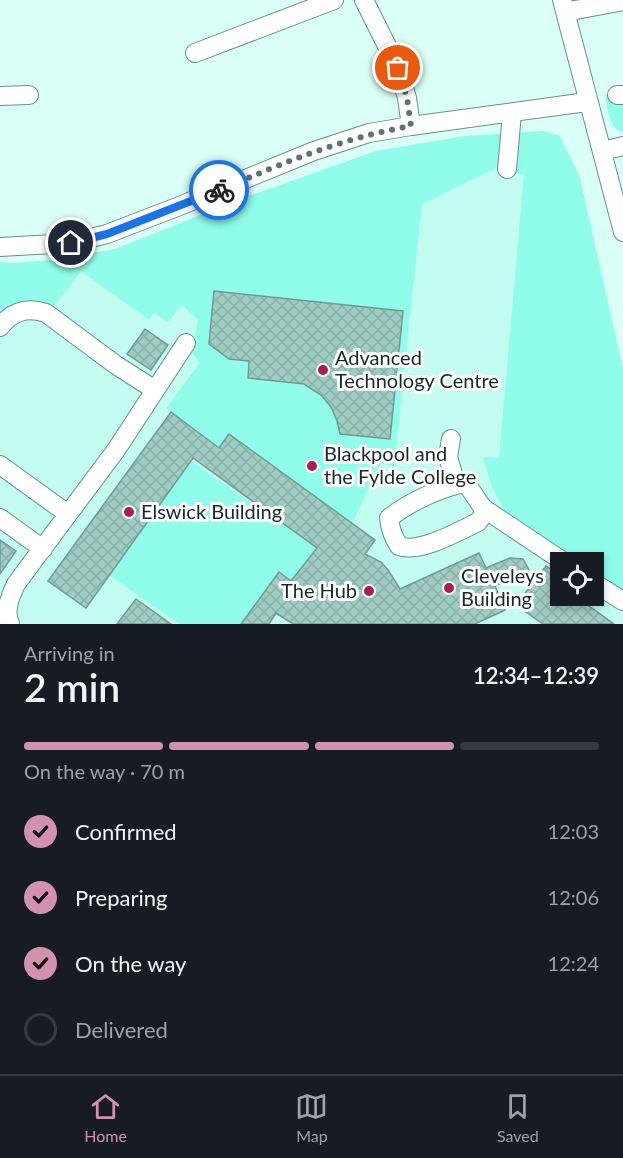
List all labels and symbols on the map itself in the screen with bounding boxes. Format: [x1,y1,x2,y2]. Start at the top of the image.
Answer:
pin [372,42,423,93]
courier [189,160,249,220]
pin [45,217,96,268]
place label: Advanced Technology Centre [335,345,499,392]
marker: Advanced Technology Centre [316,363,330,377]
place label: Blackpool and the Fylde College [324,441,476,488]
marker: Blackpool and the Fylde College [305,459,319,473]
place label: Elswick Building [141,499,282,523]
marker: Elswick Building [122,505,136,519]
place label: Cleveleys Building [461,563,544,610]
place label: The Hub [281,578,357,602]
marker: Cleveleys Building [442,581,456,595]
marker: The Hub [362,584,376,598]

